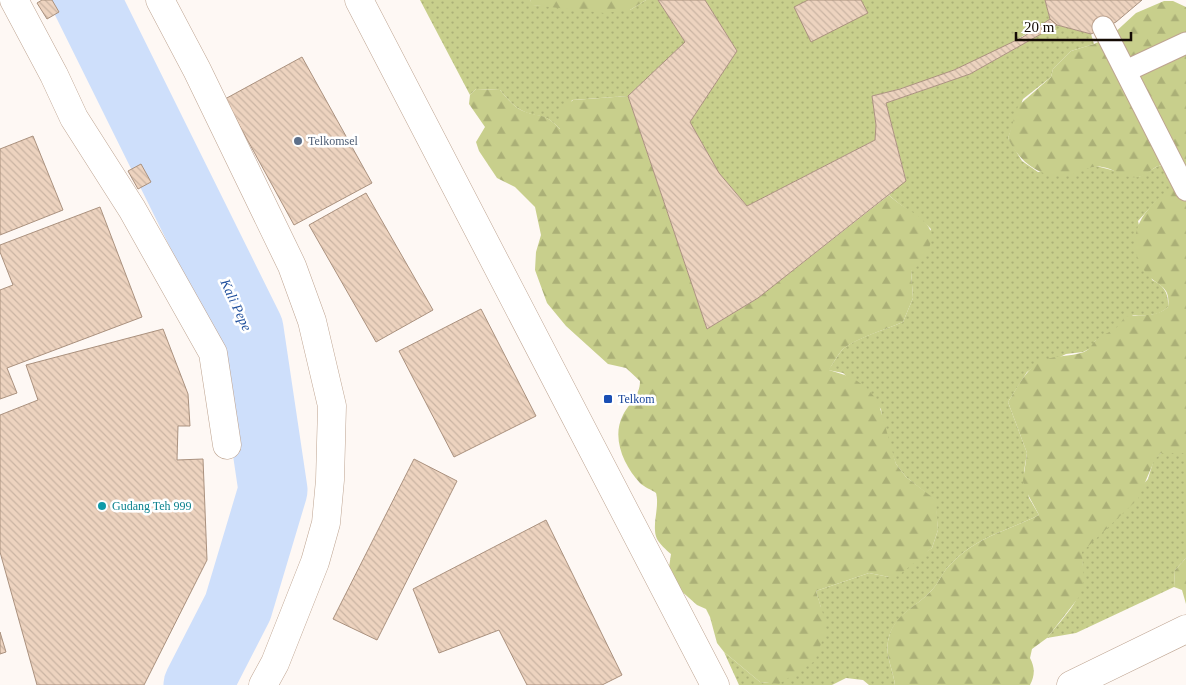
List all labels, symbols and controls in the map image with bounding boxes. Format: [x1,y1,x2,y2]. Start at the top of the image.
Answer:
scale bar [1016,10,1131,42]
text: 20 m [1024,19,1055,35]
place label: Telkomsel [308,134,358,148]
marker: Telkomsel [292,135,304,147]
water label: Kali Pepe [217,276,255,333]
place label: Telkom [618,392,655,406]
marker: Telkom [602,393,614,405]
place label: Gudang Teh 999 [112,499,192,513]
marker: Gudang Teh 999 [96,500,108,512]

